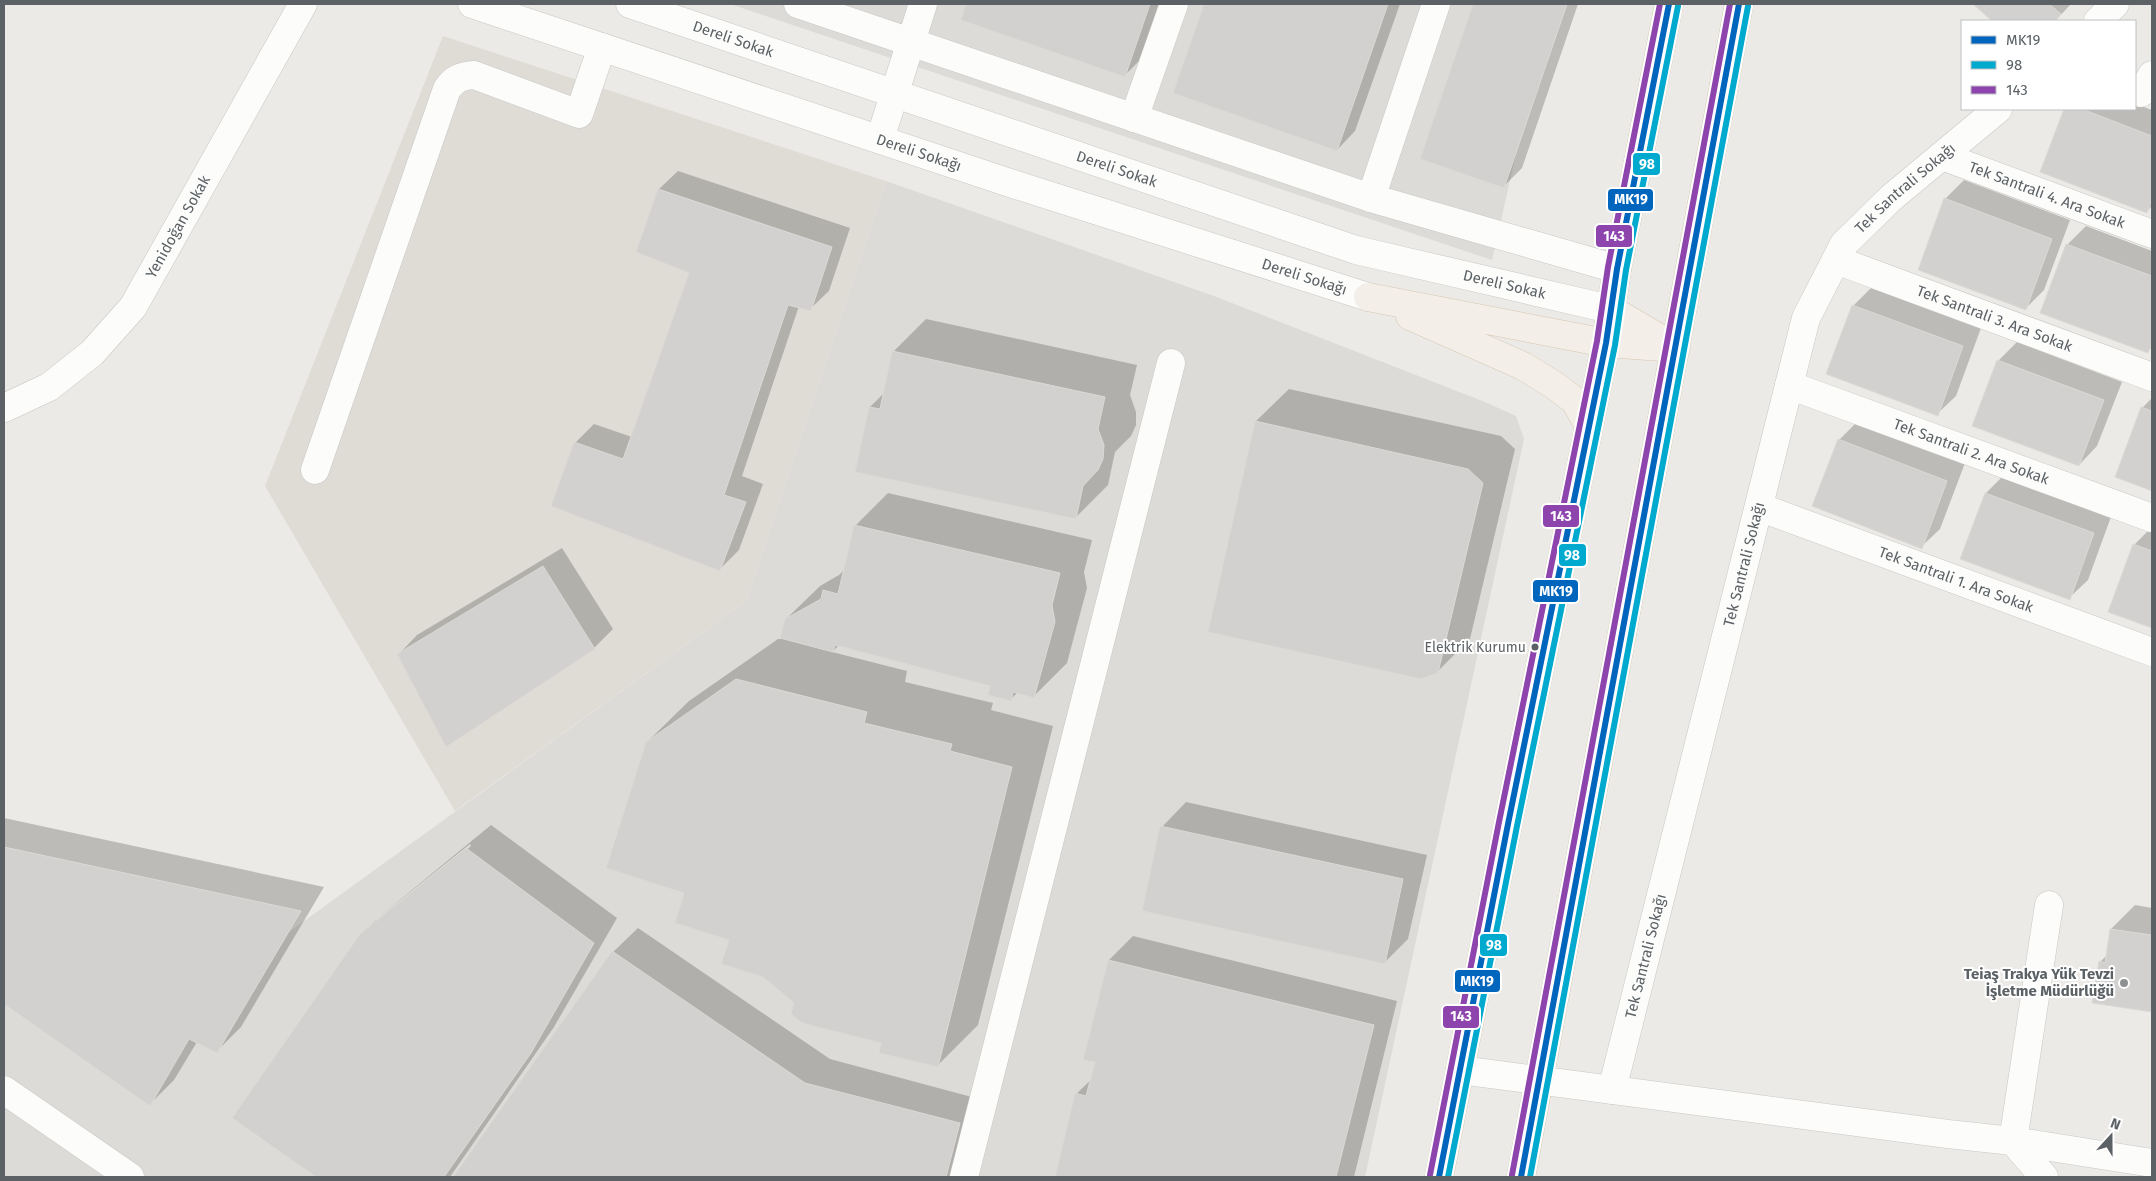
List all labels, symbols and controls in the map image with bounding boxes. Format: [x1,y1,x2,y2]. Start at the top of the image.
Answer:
street label: Dereli Sokak [690,17,776,61]
legend [1961,20,2136,110]
text: MK19 [2006,31,2040,49]
text: 98 [2006,56,2022,74]
text: 143 [2006,81,2028,99]
street label: Dereli Sokağı [874,130,964,175]
street label: Tek Santrali Sokağı [1851,139,1959,237]
street label: Dereli Sokak [1074,147,1160,191]
line badge: 98 [1632,152,1661,176]
text: 98 [1639,156,1655,173]
street label: Tek Santrali 4. Ara Sokak [1966,158,2128,232]
street label: Yenidoğan Sokak [142,172,214,281]
line badge: MK19 [1607,188,1654,212]
text: MK19 [1614,191,1648,208]
line badge: 143 [1595,224,1633,248]
text: 143 [1603,228,1625,245]
street label: Dereli Sokağı [1260,255,1349,299]
street label: Dereli Sokak [1461,266,1548,303]
street label: Tek Santrali 3. Ara Sokak [1914,282,2075,356]
street label: Tek Santrali 2. Ara Sokak [1891,415,2052,489]
street label: Tek Santrali Sokağı [1720,500,1768,628]
line badge: 143 [1542,504,1580,528]
text: 143 [1550,508,1572,525]
line badge: 98 [1558,543,1587,567]
street label: Tek Santrali 1. Ara Sokak [1876,543,2036,617]
text: 98 [1564,547,1580,564]
line badge: MK19 [1532,579,1579,603]
text: MK19 [1539,583,1573,600]
place label: Elektrik Kurumu [1425,639,1526,656]
marker: Elektrik Kurumu [1530,642,1540,652]
street label: Tek Santrali Sokağı [1621,892,1670,1020]
line badge: 98 [1479,933,1508,957]
text: 98 [1486,937,1502,954]
place label: Teiaş Trakya Yük Tevzi İşletme Müdürlüğü [1964,965,2114,1001]
line badge: MK19 [1454,969,1501,993]
text: MK19 [1460,973,1494,990]
marker: Teiaş Trakya Yük Tevzi İşletme Müdürlüğü [2118,977,2130,989]
line badge: 143 [1442,1005,1480,1029]
text: 143 [1450,1008,1472,1025]
north arrow [2086,1111,2136,1161]
text: N [2108,1115,2123,1134]

